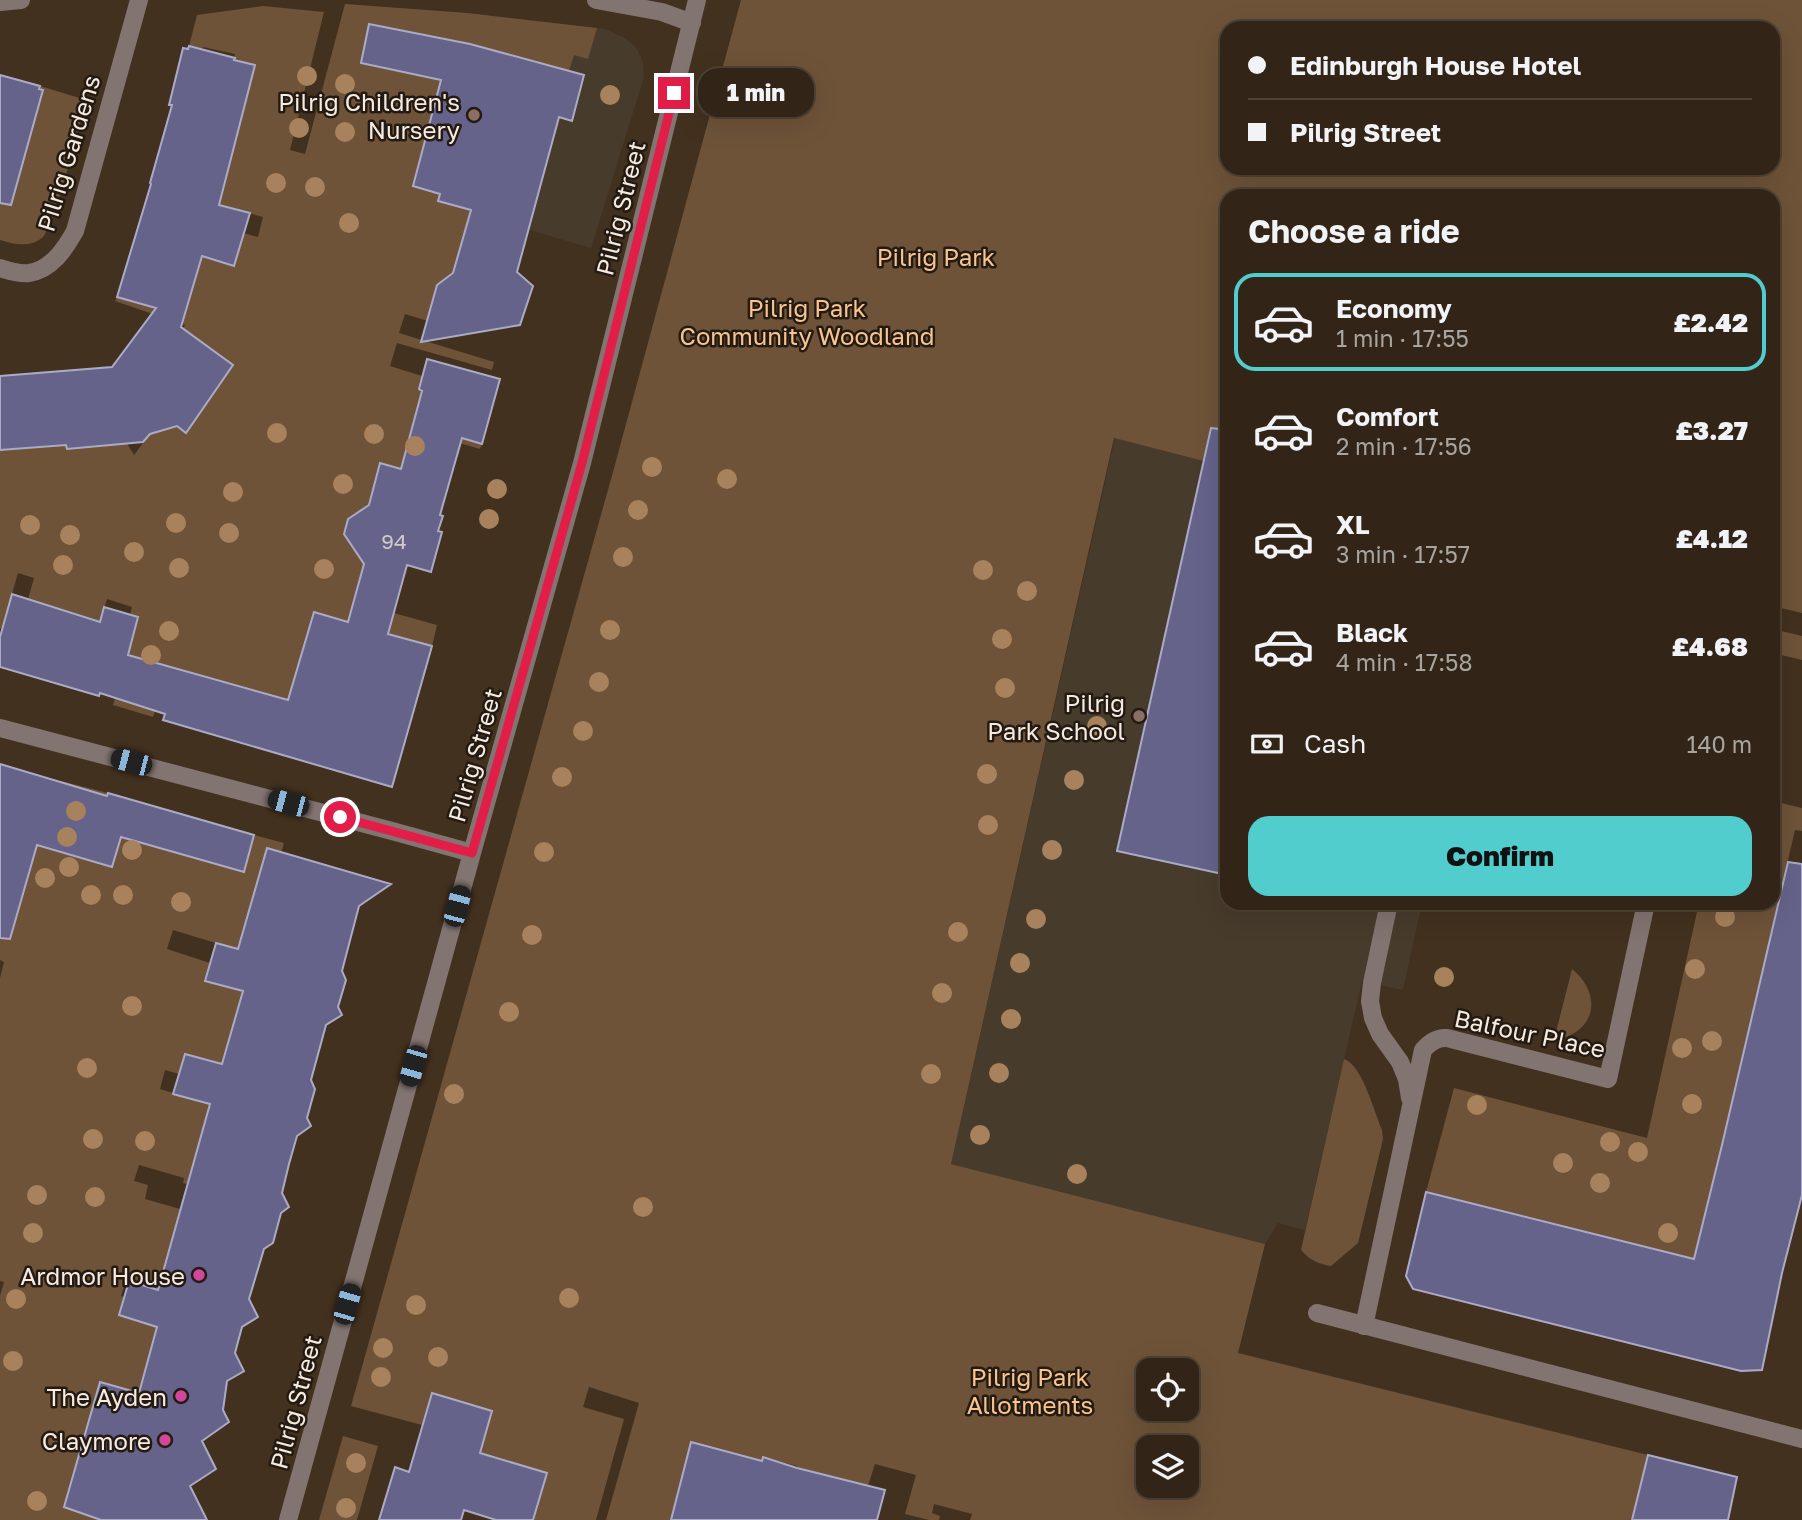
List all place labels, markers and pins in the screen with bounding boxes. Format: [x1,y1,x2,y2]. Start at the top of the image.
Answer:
place label: Pilrig Children's Nursery [278,87,460,144]
marker: Pilrig Children's Nursery [466,107,482,123]
place label: Pilrig Park School [987,688,1125,745]
marker: Pilrig Park School [1131,708,1147,724]
place label: Ardmor House [20,1261,185,1290]
marker: Ardmor House [191,1267,207,1283]
place label: The Ayden [46,1382,167,1411]
marker: The Ayden [173,1388,189,1404]
place label: Claymore [42,1426,151,1455]
marker: Claymore [157,1432,173,1448]

